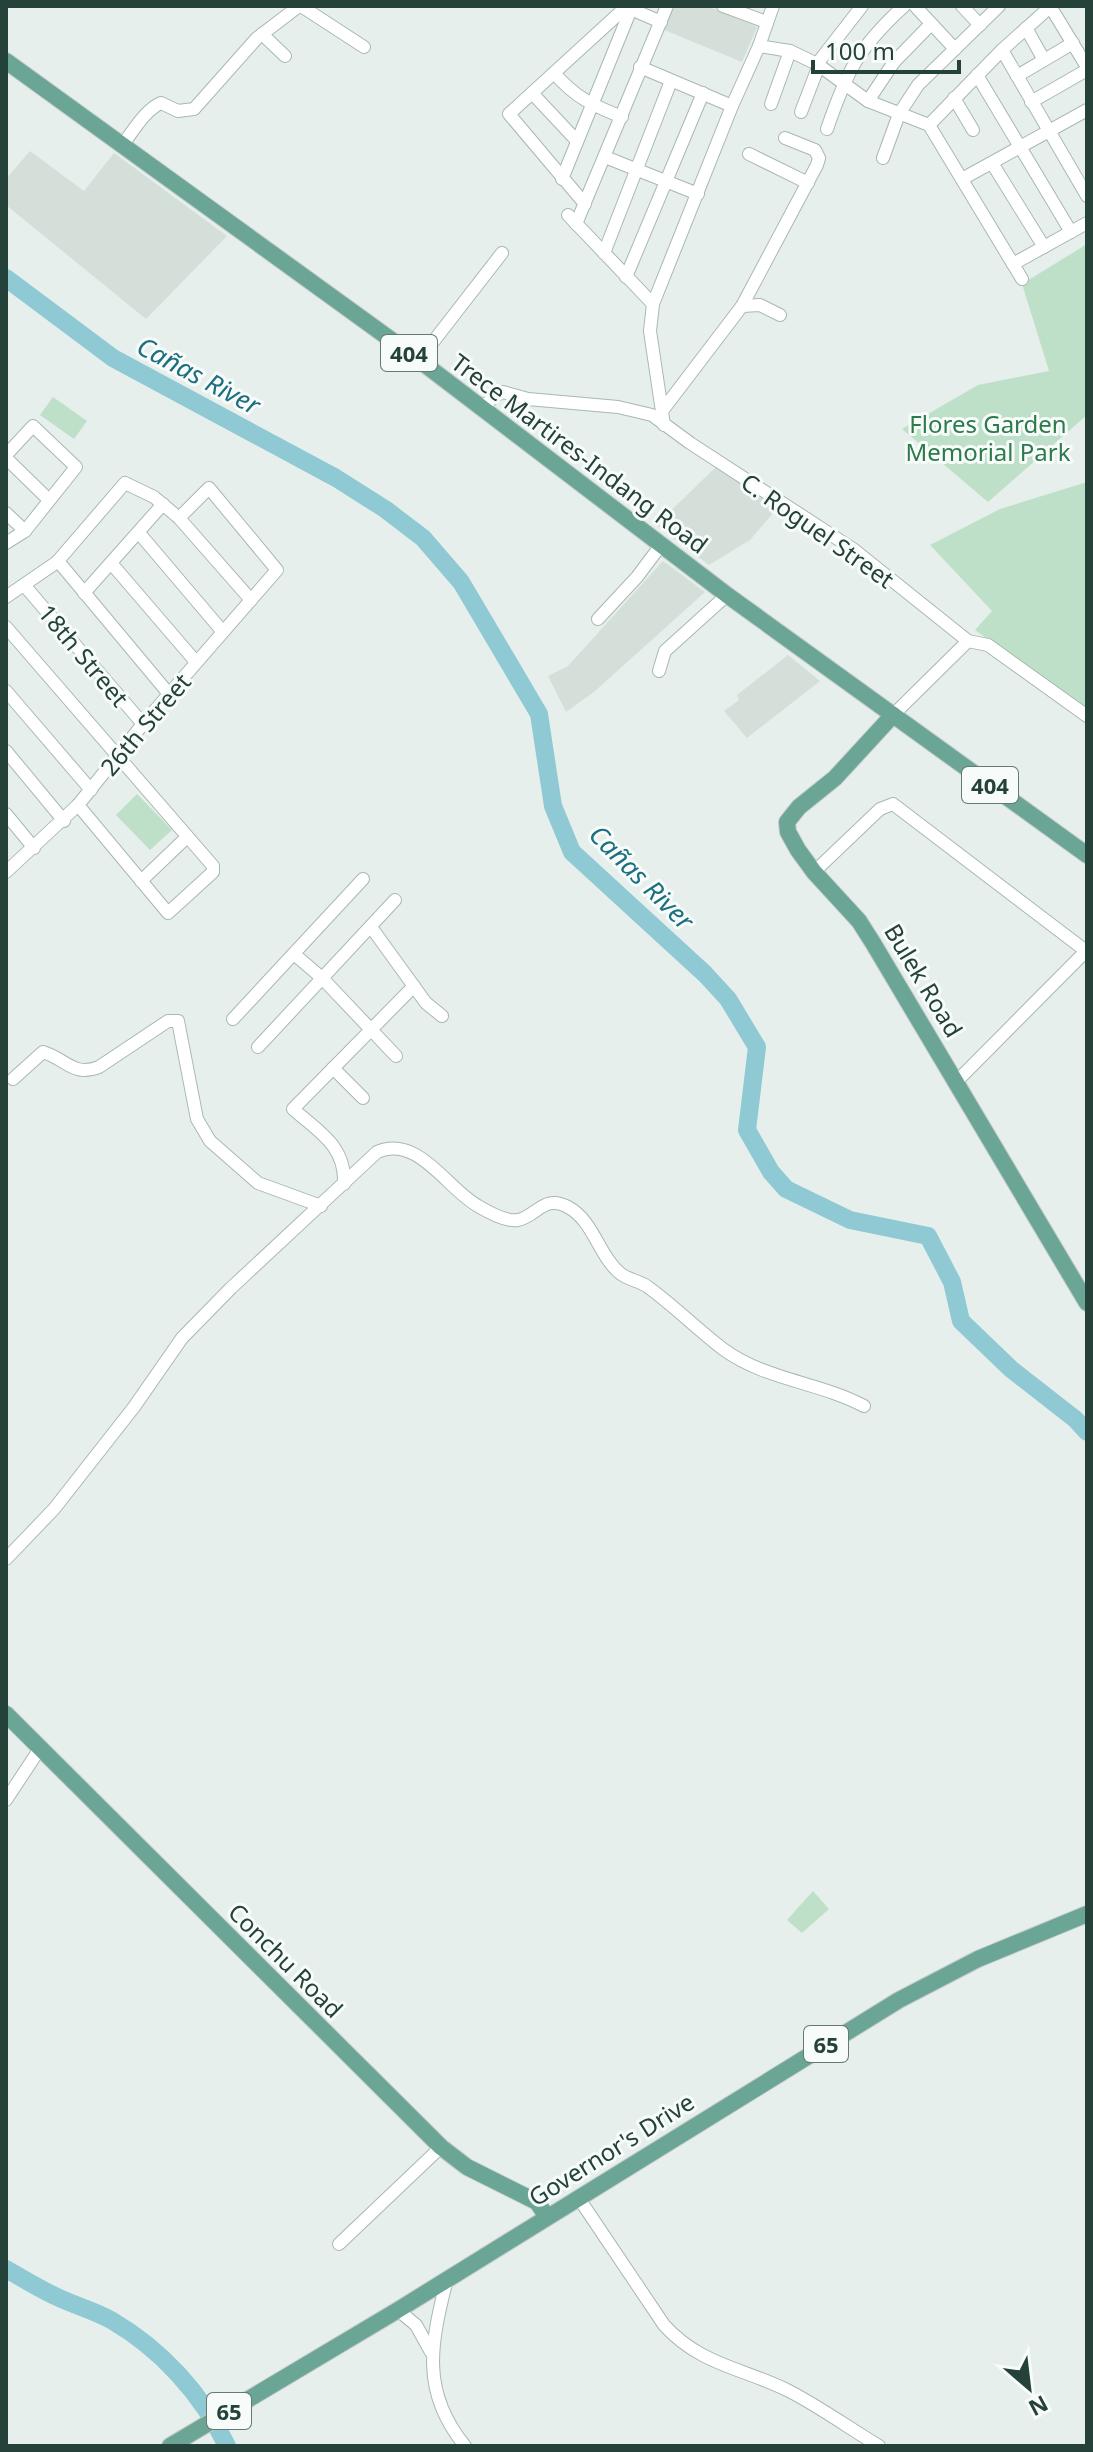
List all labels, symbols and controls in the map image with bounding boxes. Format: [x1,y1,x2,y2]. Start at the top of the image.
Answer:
scale bar [813,24,959,74]
text: 100 m [825,34,895,67]
water label: Cañas River [131,327,268,423]
road number: 404 [381,335,437,371]
street label: Trece Martires-Indang Road [445,346,715,560]
park label: Flores Garden Memorial Park [906,407,1071,468]
street label: C. Roguel Street [735,465,901,595]
street label: 18th Street [31,597,137,713]
street label: 26th Street [92,666,198,782]
road number: 404 [962,767,1018,803]
water label: Cañas River [582,817,704,939]
street label: Bulek Road [877,917,971,1043]
street label: Conchu Road [221,1895,351,2025]
road number: 65 [804,2026,848,2062]
street label: Governor's Drive [522,2085,700,2213]
north arrow [989,2348,1069,2428]
text: N [1024,2389,1054,2424]
road number: 65 [207,2393,251,2429]

